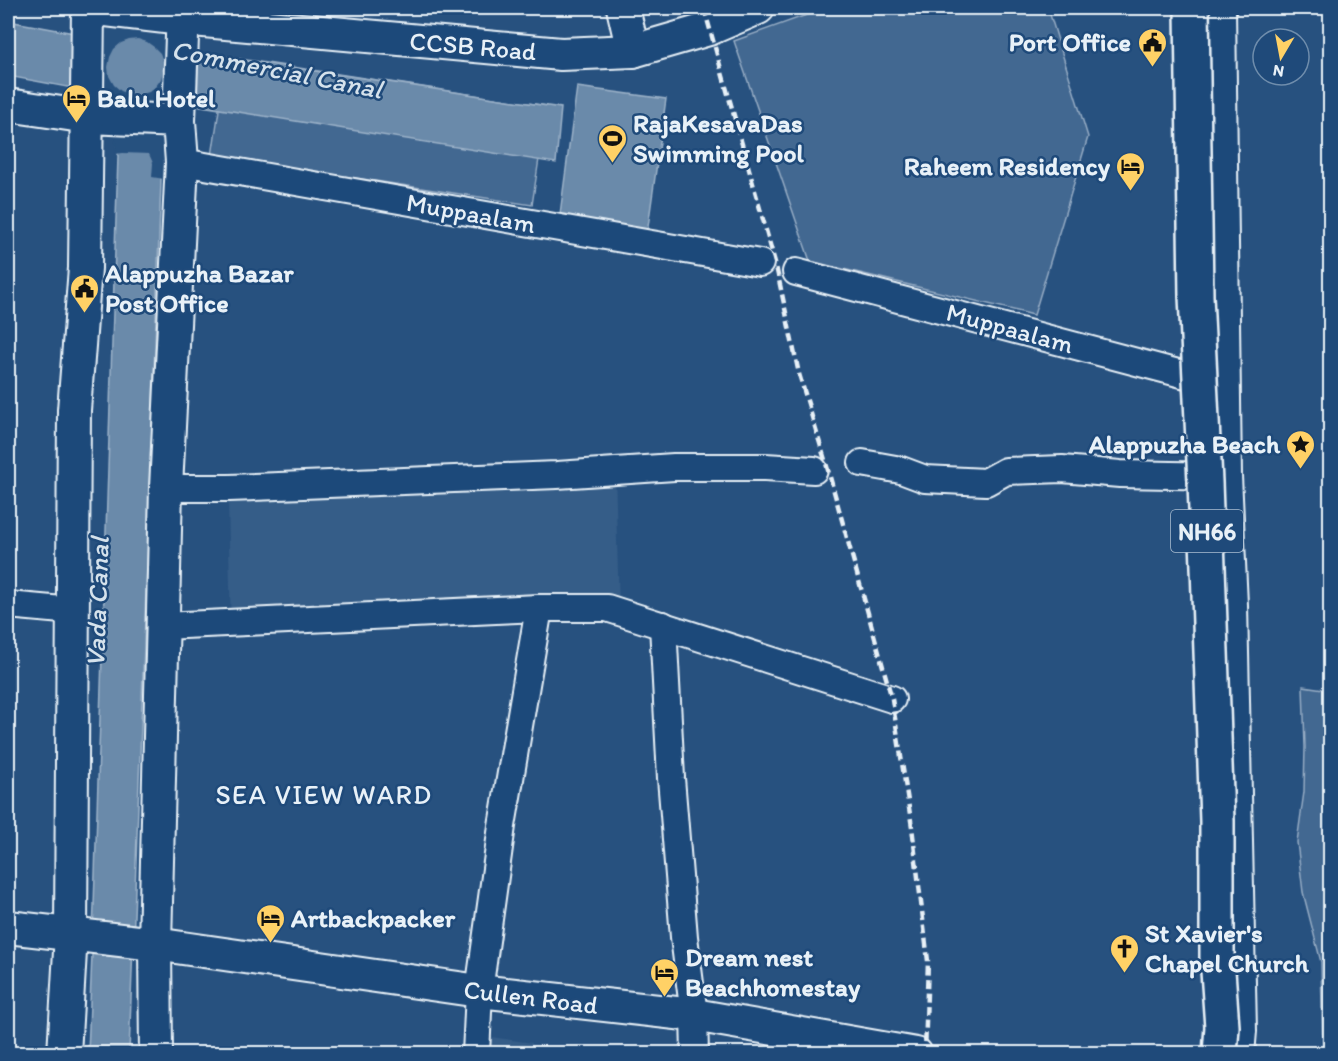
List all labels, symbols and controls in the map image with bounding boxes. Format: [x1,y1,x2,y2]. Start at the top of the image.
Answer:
street label: CCSB Road [408,25,538,68]
place label: Port Office [1009,26,1131,58]
public building icon: Port Office [1136,26,1168,68]
north arrow [1251,27,1311,87]
water label: Commercial Canal [169,32,388,106]
text: N [1272,61,1285,82]
hotel icon: Balu Hotel [60,82,92,124]
place label: Balu Hotel [97,82,216,114]
place label: RajaKesavaDas Swimming Pool [633,107,805,169]
sports icon: RajaKesavaDas Swimming Pool [596,122,628,164]
place label: Raheem Residency [904,150,1111,182]
hotel icon: Raheem Residency [1115,150,1147,192]
street label: Muppaalam [404,186,538,240]
place label: Alappuzha Bazar Post Office [104,257,294,319]
public building icon: Alappuzha Bazar Post Office [68,272,100,314]
street label: Muppaalam [943,296,1077,360]
place label: Alappuzha Beach [1088,428,1281,460]
place icon: Alappuzha Beach [1285,428,1317,470]
road number: NH66 [1171,510,1243,552]
water label: Vada Canal [78,534,116,668]
district label: SEA VIEW WARD [215,778,433,811]
hotel icon: Artbackpacker [254,902,286,944]
place label: Artbackpacker [290,902,456,934]
place label: St Xavier's Chapel Church [1145,917,1310,979]
church icon: St Xavier's Chapel Church [1108,932,1140,974]
place label: Dream nest Beachhomestay [685,941,861,1003]
hotel icon: Dream nest Beachhomestay [648,956,680,998]
street label: Cullen Road [462,973,601,1021]

